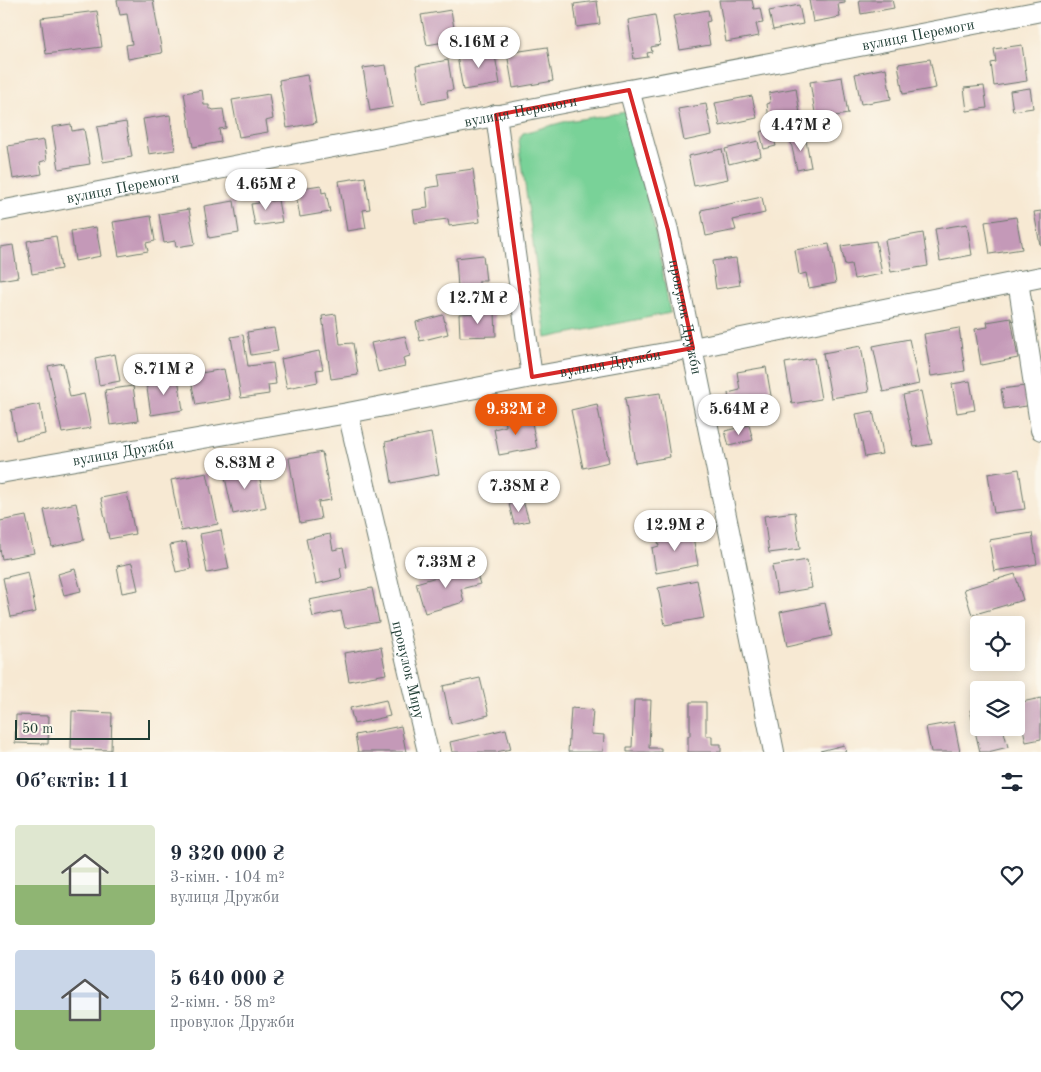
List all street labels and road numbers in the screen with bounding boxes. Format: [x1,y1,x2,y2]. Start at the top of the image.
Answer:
street label: вулиця Перемоги [861,18,976,54]
street label: вулиця Перемоги [463,94,578,131]
street label: вулиця Перемоги [65,171,181,207]
street label: провулок Дружби [665,258,703,376]
street label: вулиця Дружби [559,348,662,381]
street label: вулиця Дружби [72,437,175,469]
street label: провулок Миру [388,620,426,721]

